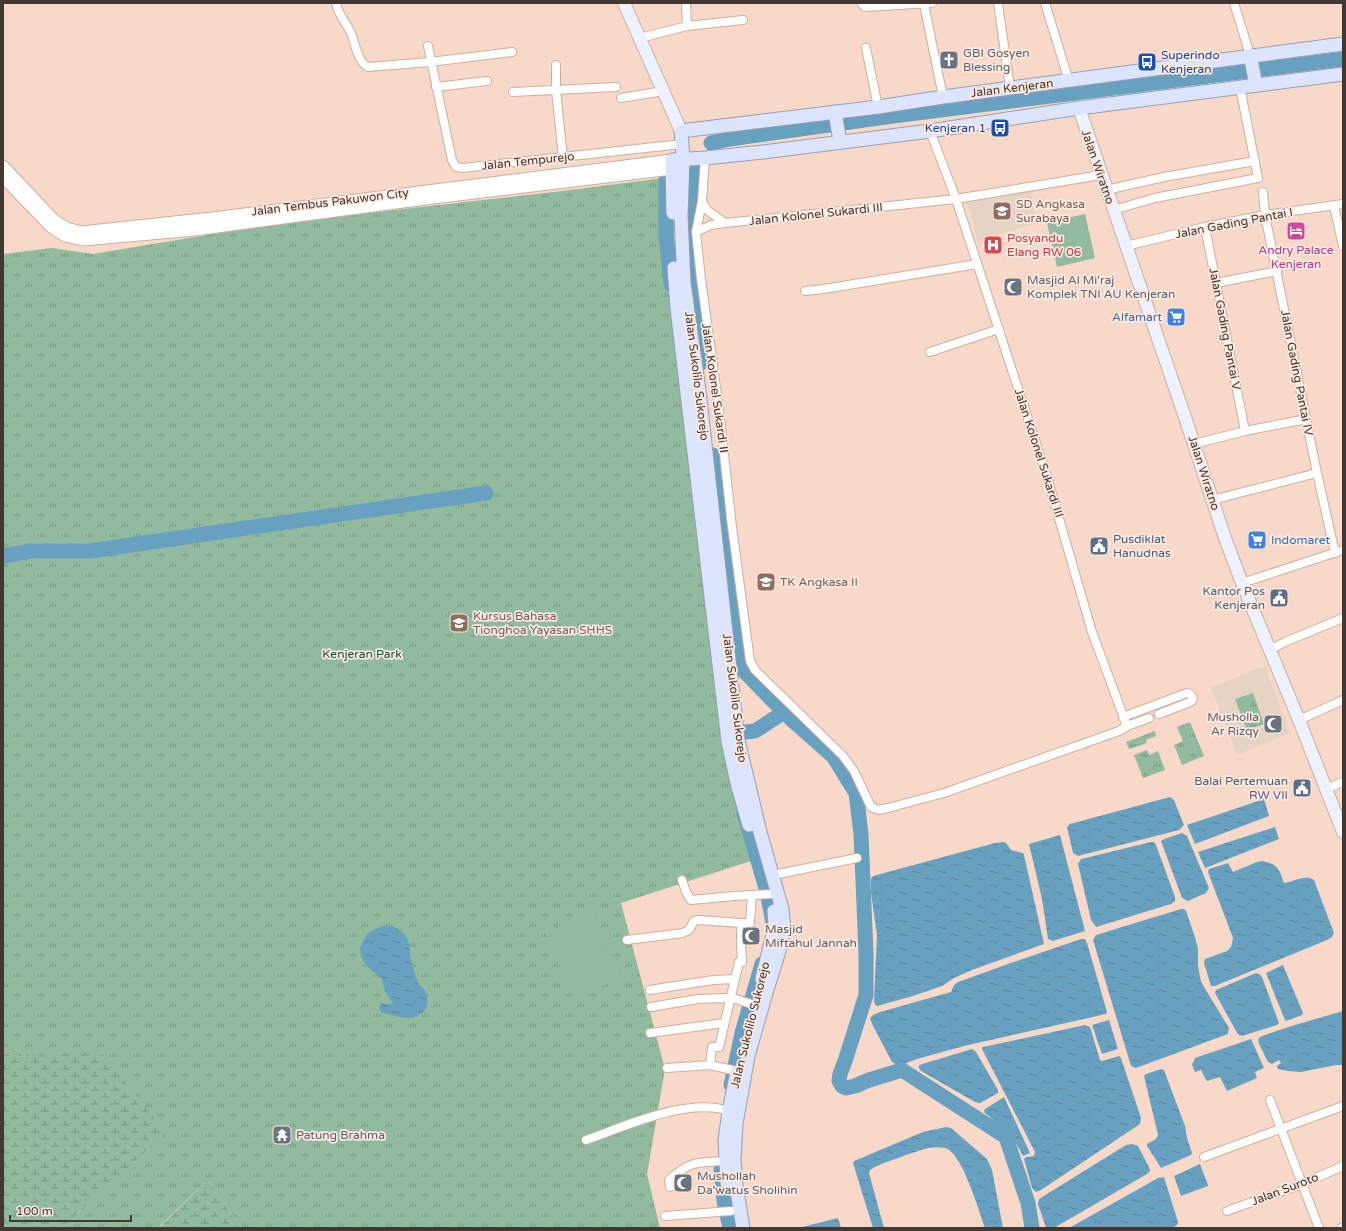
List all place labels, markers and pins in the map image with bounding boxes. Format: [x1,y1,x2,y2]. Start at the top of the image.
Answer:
place label: GBI Gosyen Blessing [963,46,1030,74]
place label: Superindo Kenjeran [1161,48,1220,76]
church icon: GBI Gosyen Blessing [938,49,960,71]
bus stop icon: Superindo Kenjeran [1136,51,1158,73]
bus stop icon: Kenjeran 1 [989,117,1011,139]
place label: Kenjeran 1 [925,121,986,135]
place label: SD Angkasa Surabaya [1016,197,1085,225]
school or university icon: SD Angkasa Surabaya [991,200,1013,222]
hotel icon: Andry Palace Kenjeran [1285,220,1307,242]
place label: Posyandu Elang RW 06 [1007,231,1081,259]
hospital icon: Posyandu Elang RW 06 [982,234,1004,256]
place label: Andry Palace Kenjeran [1258,243,1334,271]
place label: Masjid Al Mi'raj Komplek TNI AU Kenjeran [1027,273,1175,301]
mosque icon: Masjid Al Mi'raj Komplek TNI AU Kenjeran [1002,276,1024,298]
supermarket icon: Alfamart [1165,306,1187,328]
place label: Alfamart [1112,310,1162,324]
supermarket icon: Indomaret [1246,529,1268,551]
place label: Pusdiklat Hanudnas [1113,532,1171,560]
place label: Indomaret [1271,533,1330,547]
public building icon: Pusdiklat Hanudnas [1088,535,1110,557]
school or university icon: TK Angkasa II [755,571,777,593]
place label: TK Angkasa II [780,575,858,589]
place label: Kantor Pos Kenjeran [1203,584,1265,612]
public building icon: Kantor Pos Kenjeran [1268,587,1290,609]
place label: Kursus Bahasa Tionghoa Yayasan SHHS [473,609,612,637]
school or university icon: Kursus Bahasa Tionghoa Yayasan SHHS [448,612,470,634]
place label: Musholla Ar Rizqy [1207,710,1260,738]
mosque icon: Musholla Ar Rizqy [1262,713,1284,735]
place label: Balai Pertemuan RW VII [1194,774,1288,802]
public building icon: Balai Pertemuan RW VII [1291,777,1313,799]
place label: Masjid Miftahul Jannah [765,922,857,950]
mosque icon: Masjid Miftahul Jannah [740,925,762,947]
temple icon: Patung Brahma [271,1124,293,1146]
place label: Patung Brahma [296,1128,385,1142]
place label: Mushollah Da'watus Sholihin [697,1169,798,1197]
mosque icon: Mushollah Da'watus Sholihin [672,1172,694,1194]

